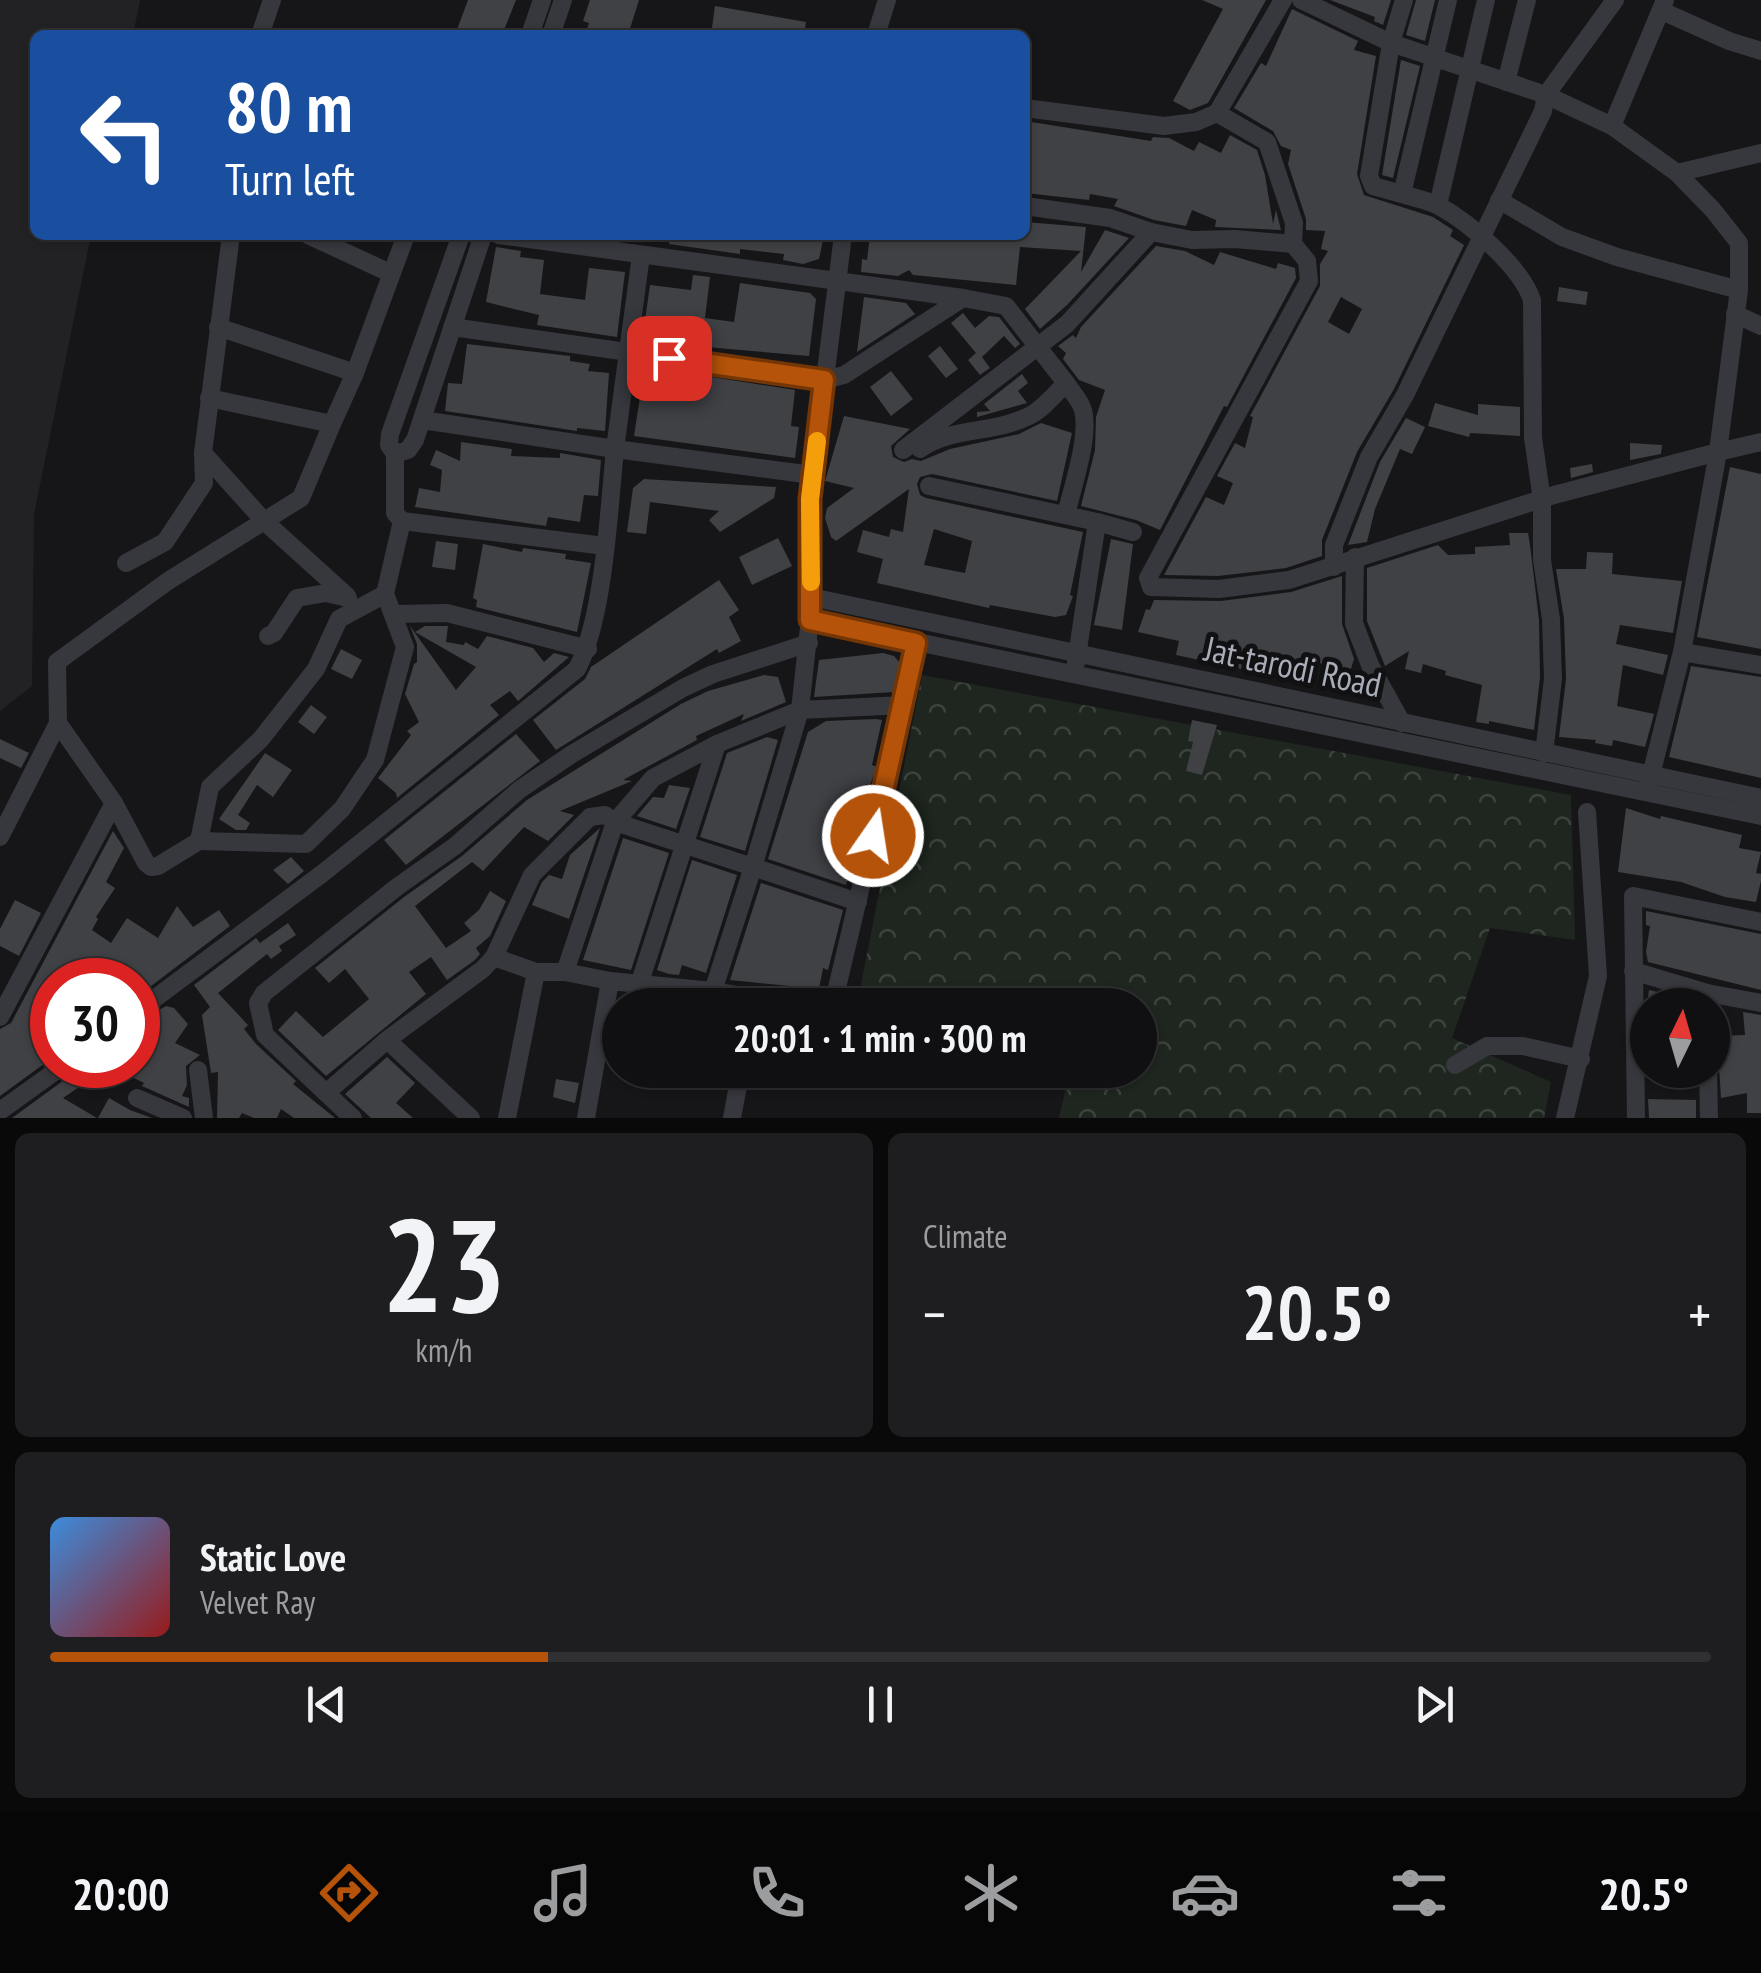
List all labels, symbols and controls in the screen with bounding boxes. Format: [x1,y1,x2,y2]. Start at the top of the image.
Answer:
text: 80 m [225,61,353,151]
icon: left [60,70,190,200]
text: Turn left [225,149,355,207]
pin [627,316,712,401]
icon: arrive [642,331,697,386]
street label: Jat-tarodi Road [1200,625,1386,707]
position arrow [821,784,925,888]
speed limit sign: 30 [30,958,160,1088]
north arrow [1630,988,1730,1088]
map controls [1630,988,1730,1088]
text: 20:01 · 1 min · 300 m [733,1013,1026,1062]
text: 23 [382,1180,506,1348]
text: Climate [923,1215,1007,1257]
text: 20.5° [1242,1264,1392,1361]
text: − [923,1278,946,1349]
text: + [1688,1278,1711,1349]
text: km/h [416,1329,472,1371]
text: Static Love [200,1532,346,1581]
text: Velvet Ray [200,1581,315,1623]
icon: previous [299,1677,354,1732]
icon: pause [853,1677,908,1732]
icon: next [1407,1677,1462,1732]
icon: directions [314,1858,384,1928]
icon: music [528,1858,598,1928]
icon: phone [742,1858,812,1928]
icon: climate [956,1858,1026,1928]
icon: car [1170,1858,1240,1928]
icon: filters [1384,1858,1454,1928]
text: 20:00 [72,1864,169,1922]
text: 20.5° [1598,1864,1689,1922]

